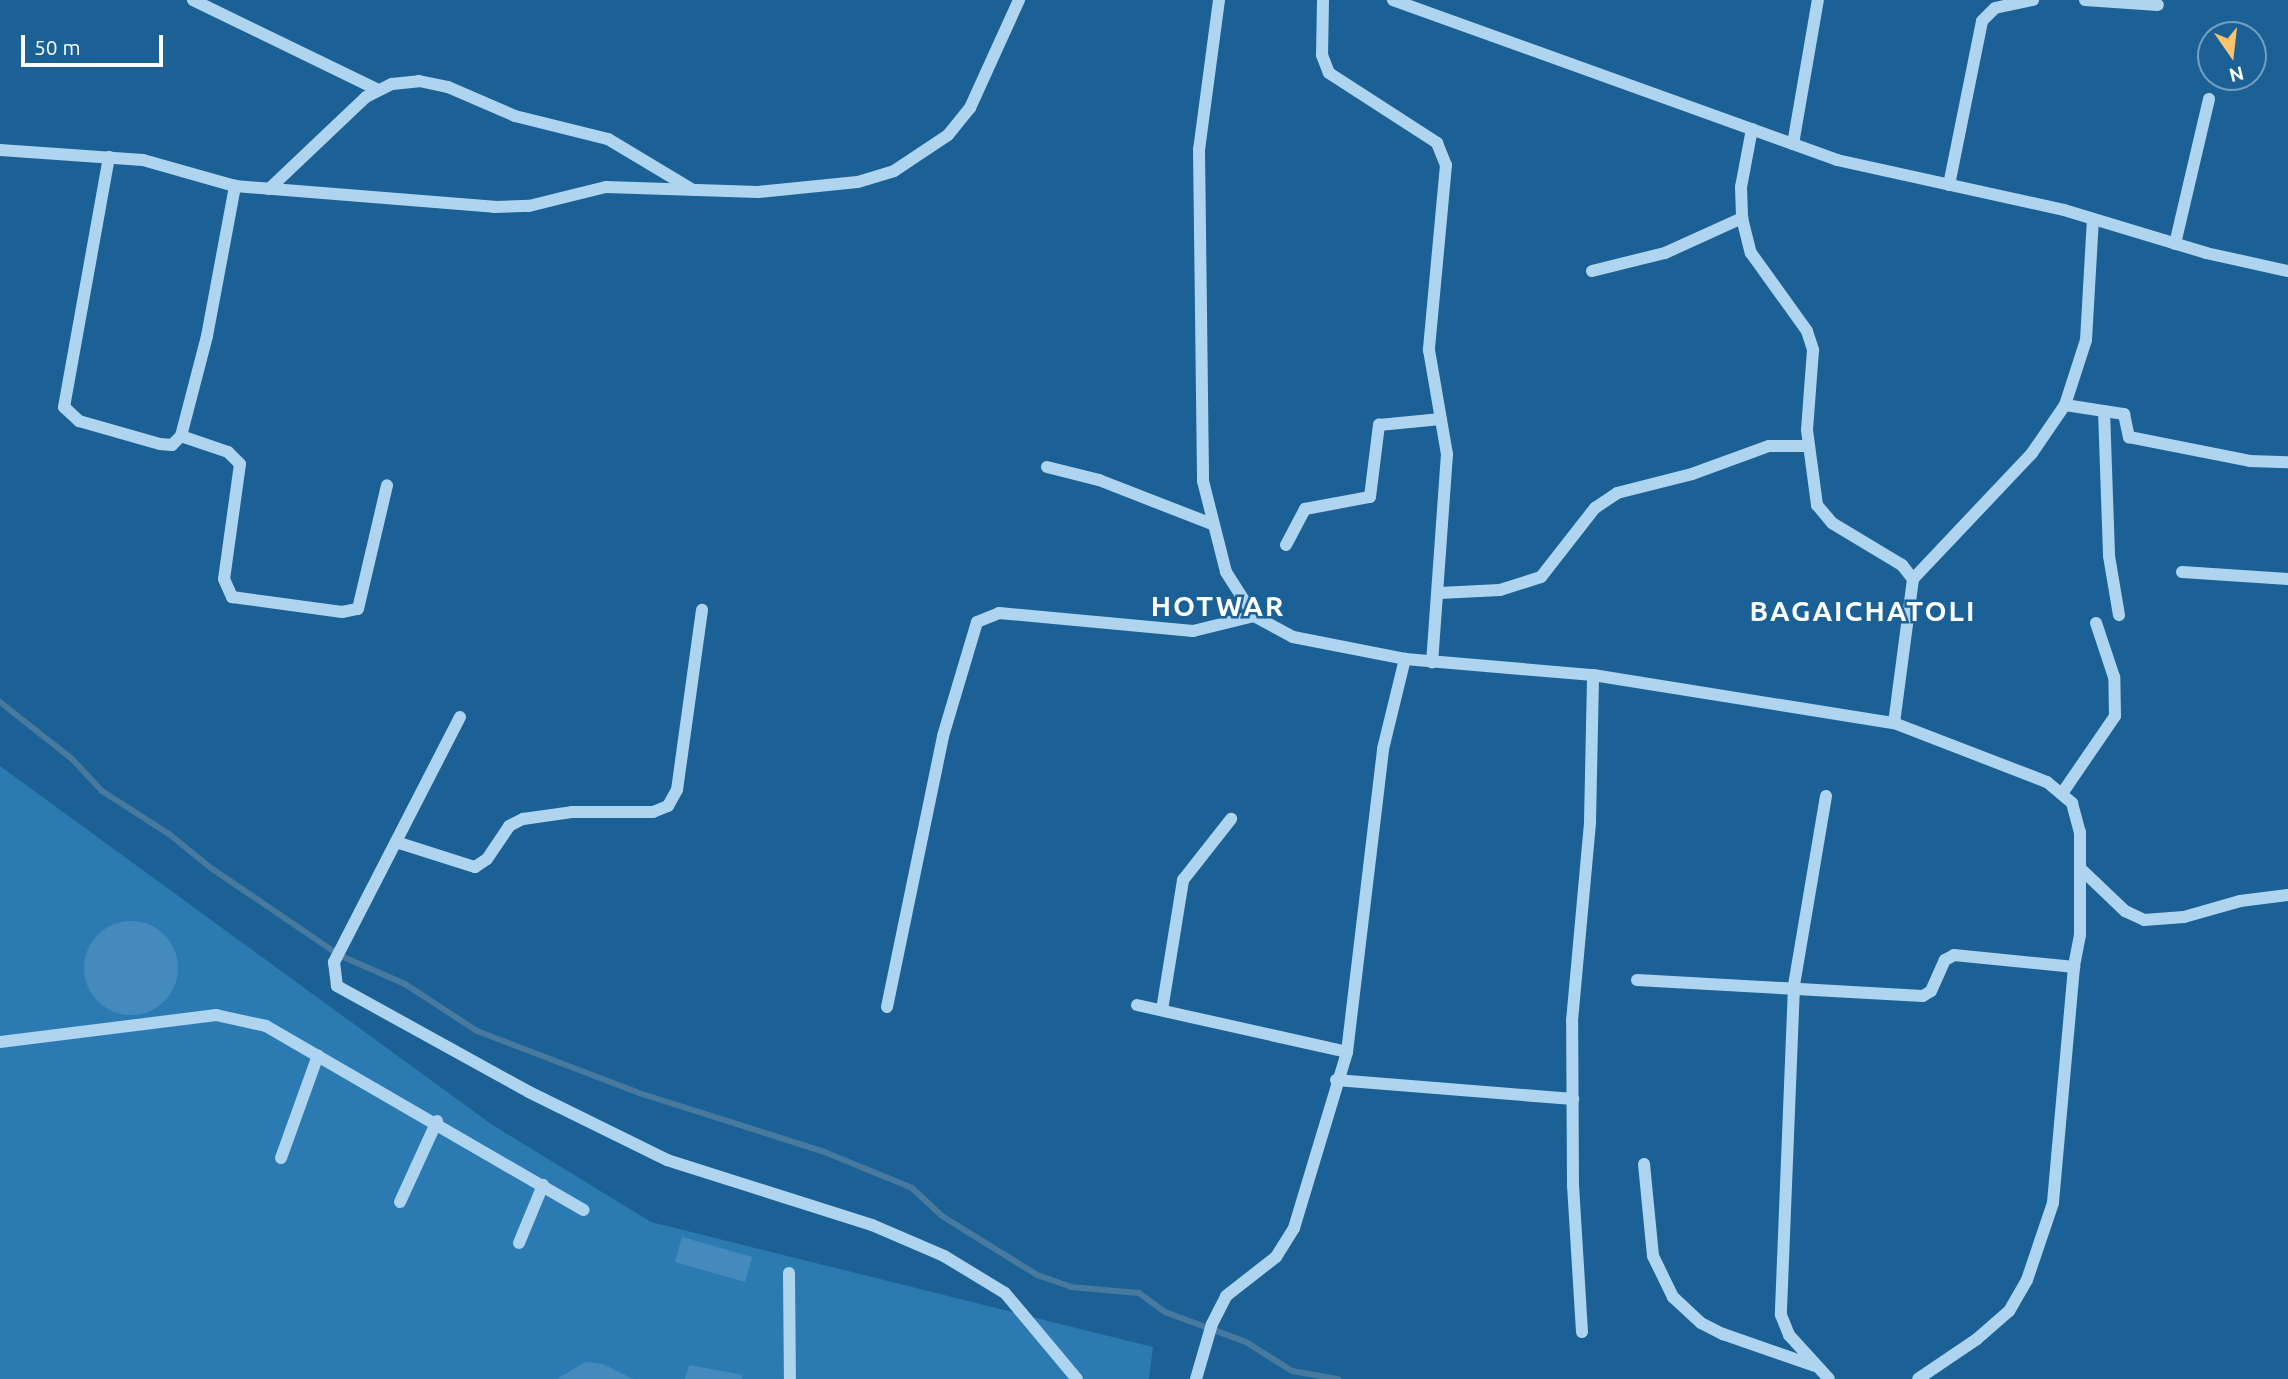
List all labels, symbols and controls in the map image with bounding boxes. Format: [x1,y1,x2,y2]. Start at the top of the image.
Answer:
scale bar [24,21,166,65]
north arrow [2197,21,2267,91]
text: 50 m [34,35,81,59]
text: N [2227,62,2246,87]
district label: HOTWAR [1151,589,1285,623]
district label: BAGAICHATOLI [1751,594,1975,628]

